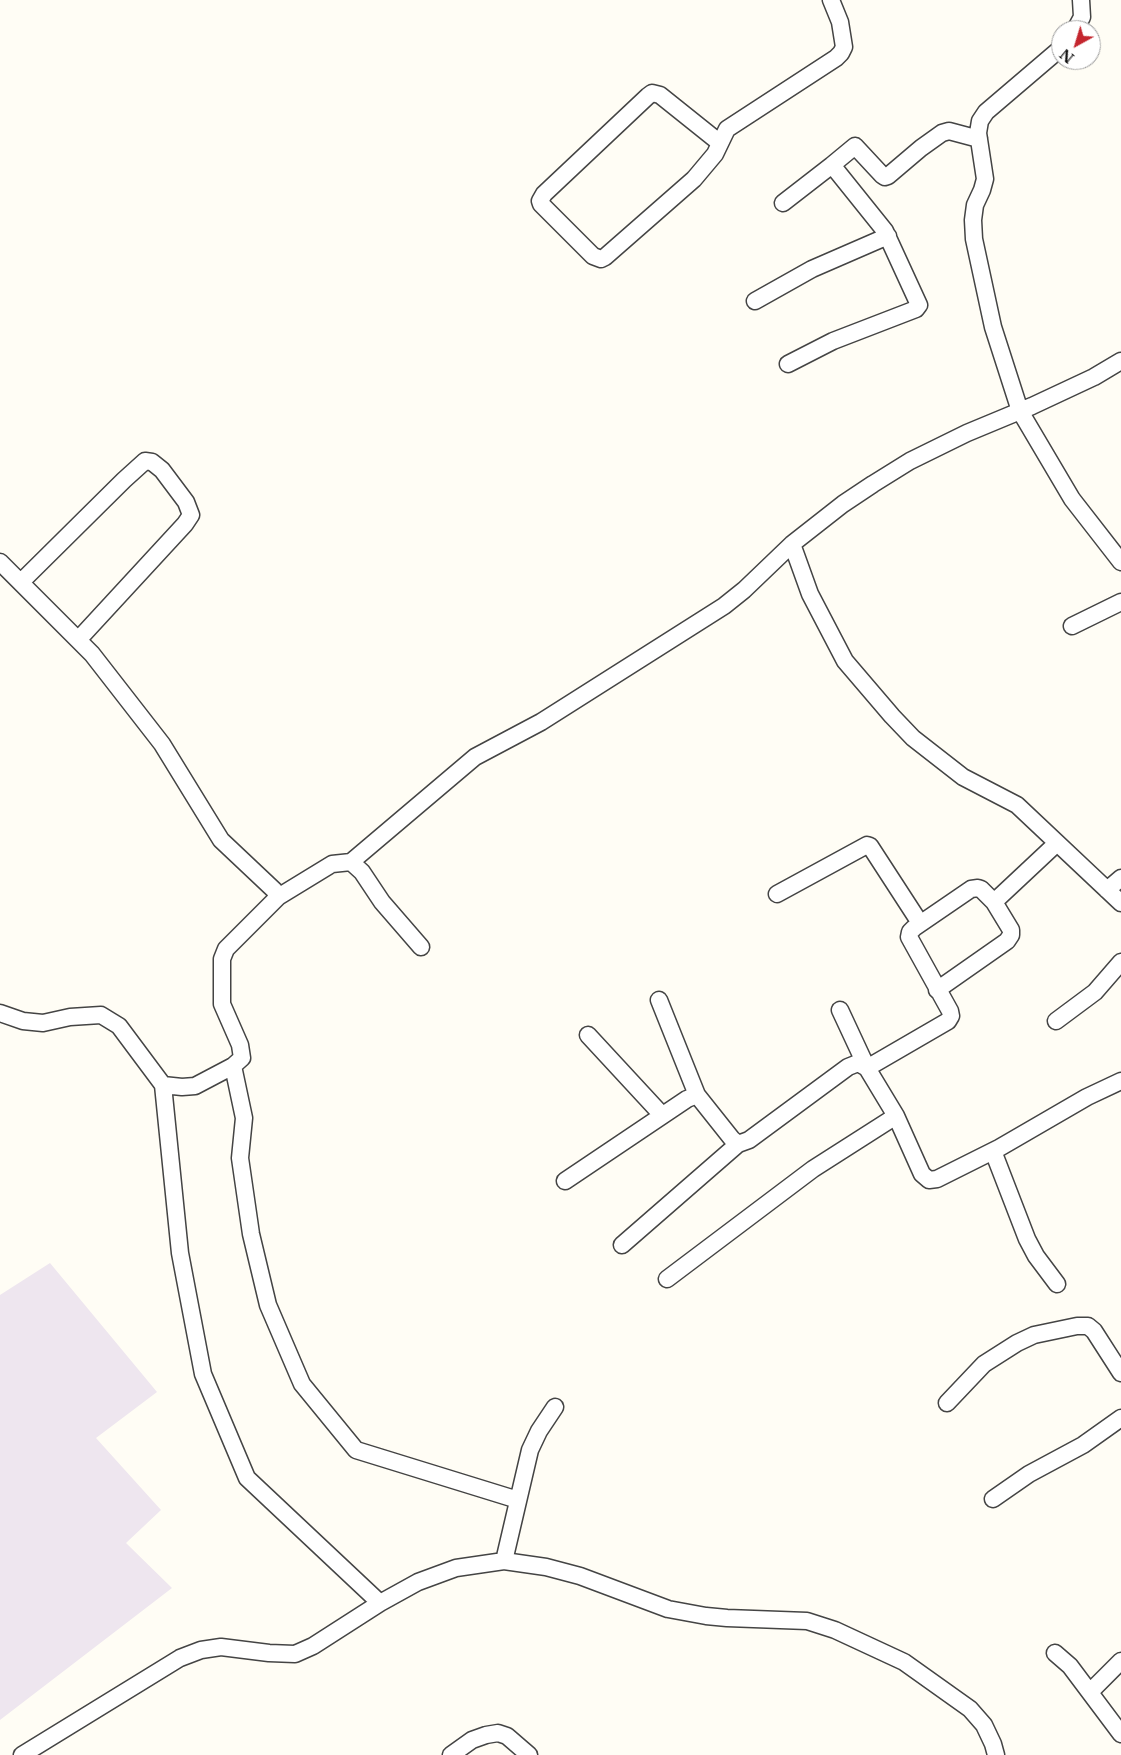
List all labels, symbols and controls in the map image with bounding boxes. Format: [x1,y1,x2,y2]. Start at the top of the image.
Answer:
north arrow [1051,20,1101,70]
text: N [1056,45,1078,67]

